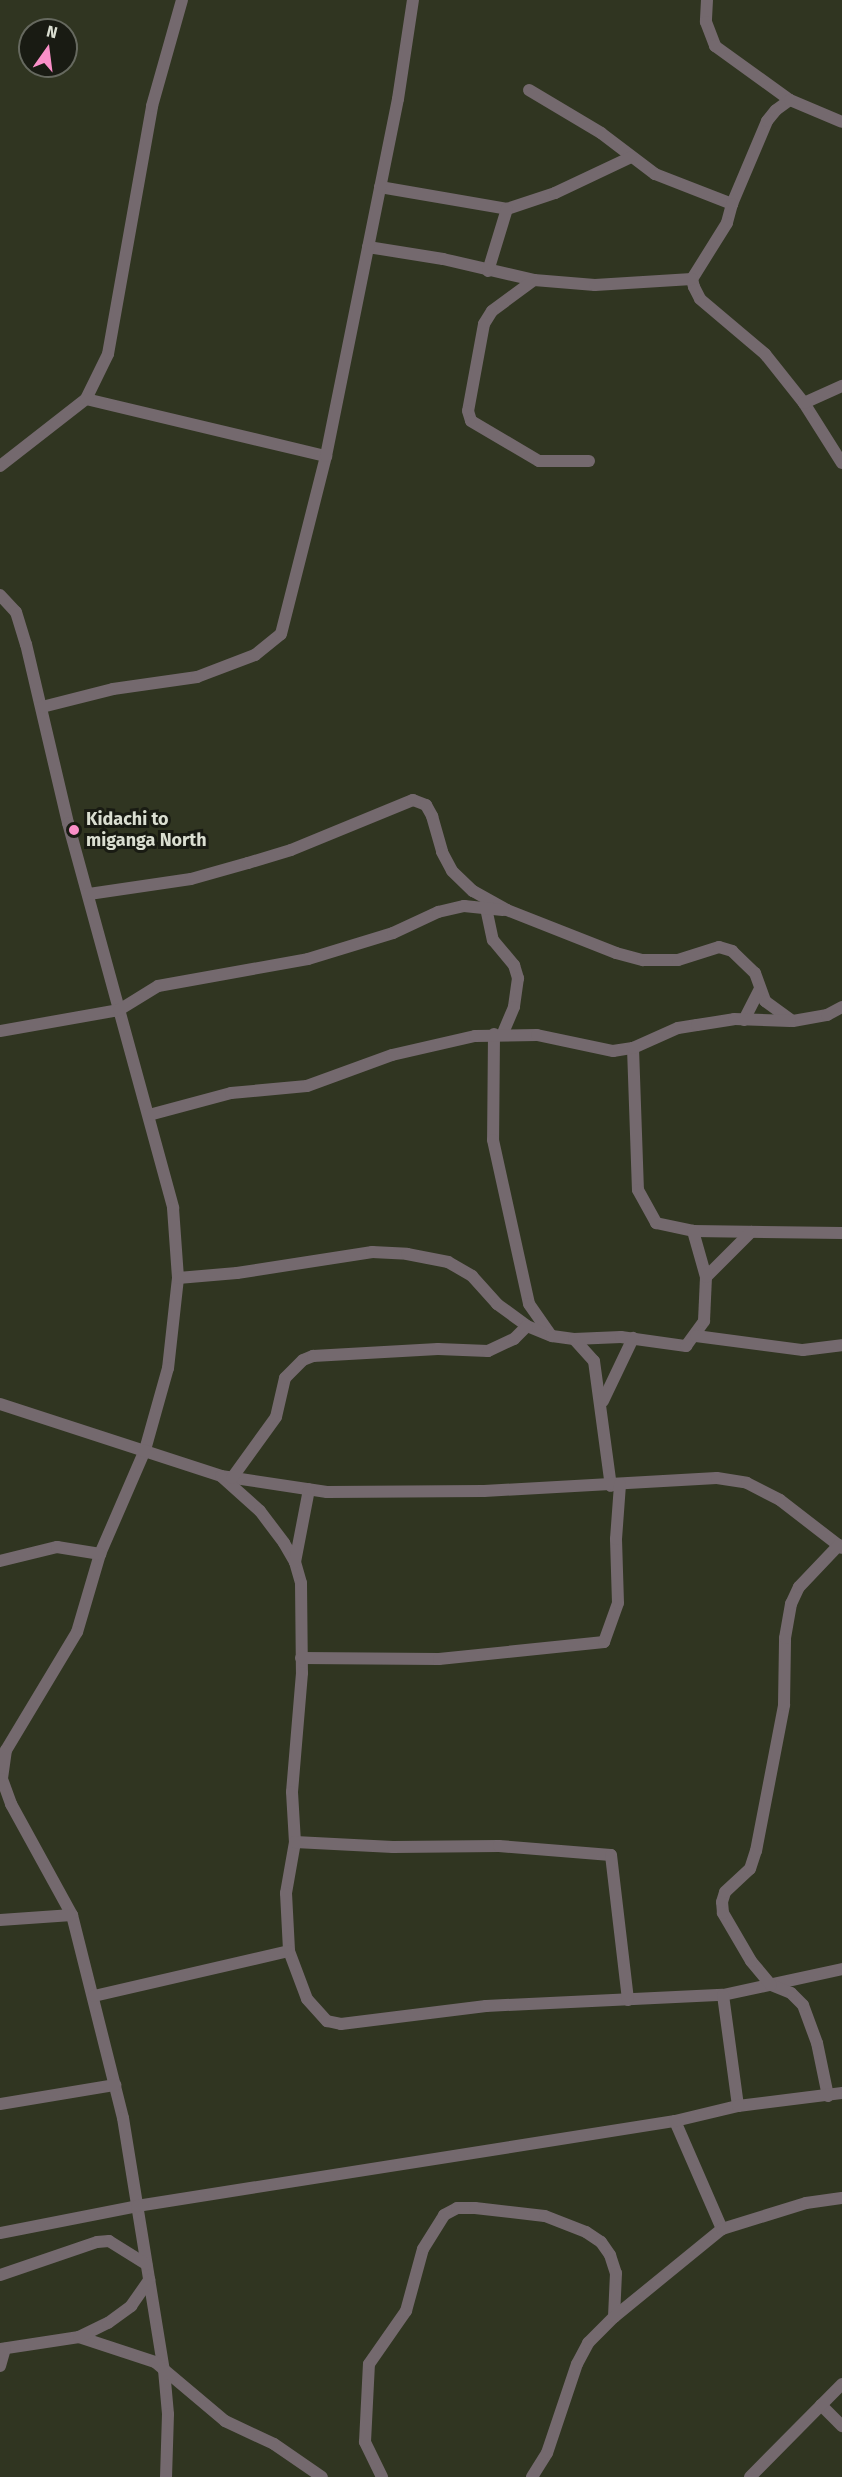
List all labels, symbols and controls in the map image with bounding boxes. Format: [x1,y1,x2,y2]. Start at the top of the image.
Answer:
north arrow [18,18,78,78]
text: N [45,21,59,42]
place label: Kidachi to miganga North [86,809,207,852]
marker: Kidachi to miganga North [67,823,81,837]

